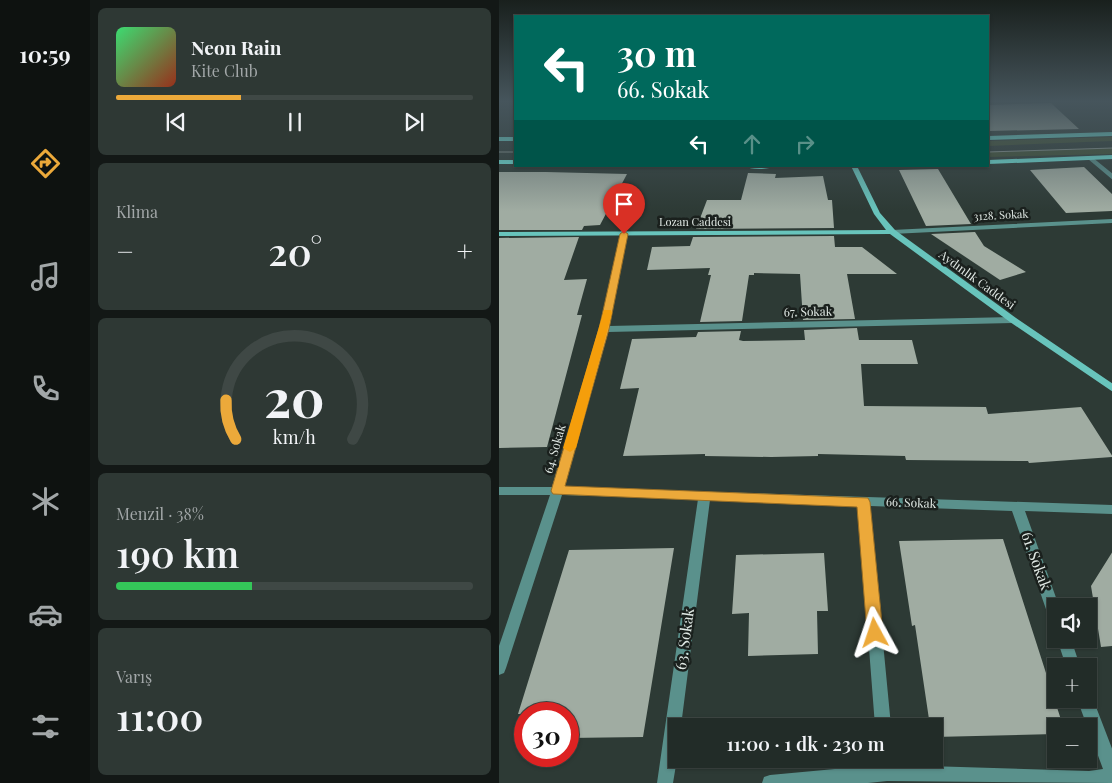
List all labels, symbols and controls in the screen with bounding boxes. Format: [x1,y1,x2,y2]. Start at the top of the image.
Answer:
text: 30 m [617,29,697,76]
text: Neon Rain [191,34,281,60]
icon: left [534,35,599,100]
text: 10:59 [19,39,71,69]
text: Kite Club [191,60,258,81]
text: 66. Sokak [617,74,709,104]
icon: previous [162,108,190,136]
icon: pause [281,108,309,136]
icon: next [400,108,428,136]
icon: left [685,130,713,158]
icon: ahead [738,130,766,158]
icon: right [791,130,819,158]
icon: directions [28,146,63,181]
pin [603,183,645,234]
icon: arrive [610,190,638,218]
text: Klima [116,201,158,222]
street label: 3128. Sokak [973,206,1029,223]
street label: Lozan Caddesi [659,214,731,229]
text: 20° [268,225,322,276]
text: − [116,232,134,269]
text: + [457,232,473,269]
street label: Aydınlık Caddesi [935,245,1019,313]
icon: music [28,259,63,294]
street label: 67. Sokak [784,303,833,319]
text: 20 [264,362,325,431]
icon: phone [28,371,63,406]
street label: 64. Sokak [539,422,569,475]
text: km/h [273,425,316,448]
icon: climate [28,484,63,519]
street label: 66. Sokak [886,493,937,511]
text: Menzil · 38% [116,503,204,524]
text: 190 km [116,527,239,578]
street label: 61. Sokak [1017,529,1057,593]
icon: car [28,597,63,632]
map controls [1047,598,1097,768]
button: sound [1047,598,1097,648]
street label: 63. Sokak [670,606,698,671]
position arrow [848,606,900,658]
button: + [1047,658,1097,708]
text: Varış [116,666,152,687]
text: 11:00 [116,690,203,741]
speed limit sign: 30 [514,702,579,767]
icon: filters [28,709,63,744]
button: − [1047,718,1097,768]
text: 11:00 · 1 dk · 230 m [726,730,885,756]

